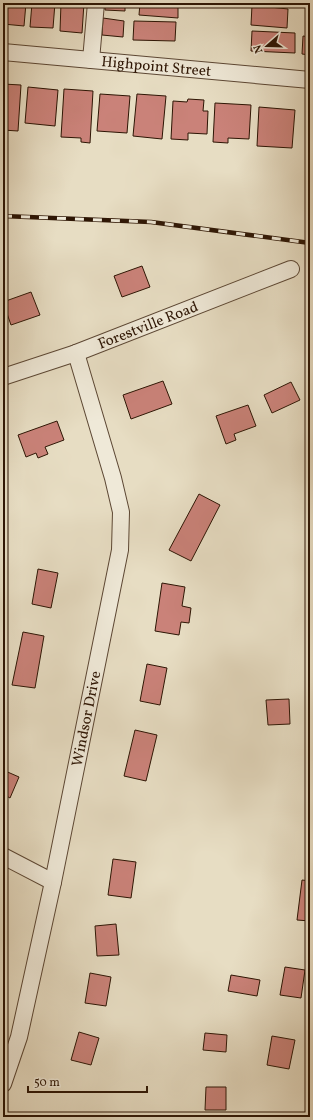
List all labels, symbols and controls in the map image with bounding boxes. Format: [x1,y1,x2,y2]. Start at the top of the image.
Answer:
north arrow [247,26,287,66]
text: N [251,43,267,55]
street label: Highpoint Street [100,52,212,83]
street label: Forestville Road [95,297,202,355]
street label: Windsor Drive [68,669,107,769]
scale bar [28,1068,147,1094]
text: 50 m [34,1075,60,1091]

